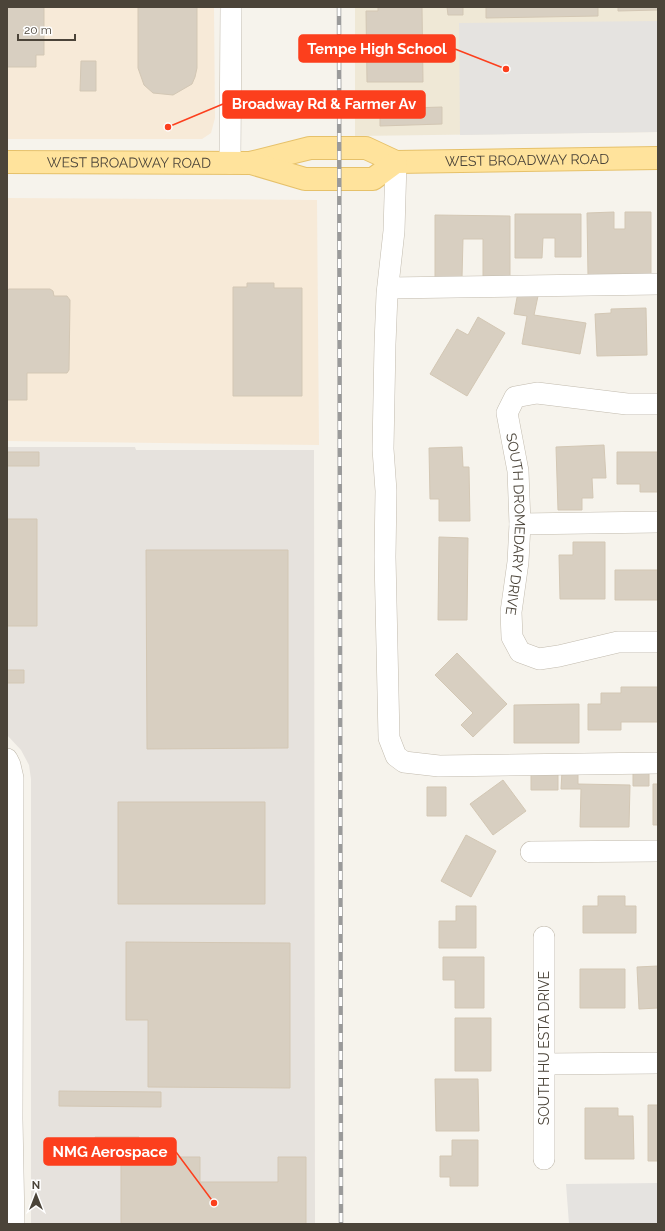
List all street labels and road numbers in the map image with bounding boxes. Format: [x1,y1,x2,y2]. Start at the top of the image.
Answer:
street label: WEST BROADWAY ROAD [445,151,609,169]
street label: WEST BROADWAY ROAD [47,154,211,171]
street label: SOUTH DROMEDARY DRIVE [503,432,528,616]
street label: SOUTH HU ESTA DRIVE [536,971,552,1125]

